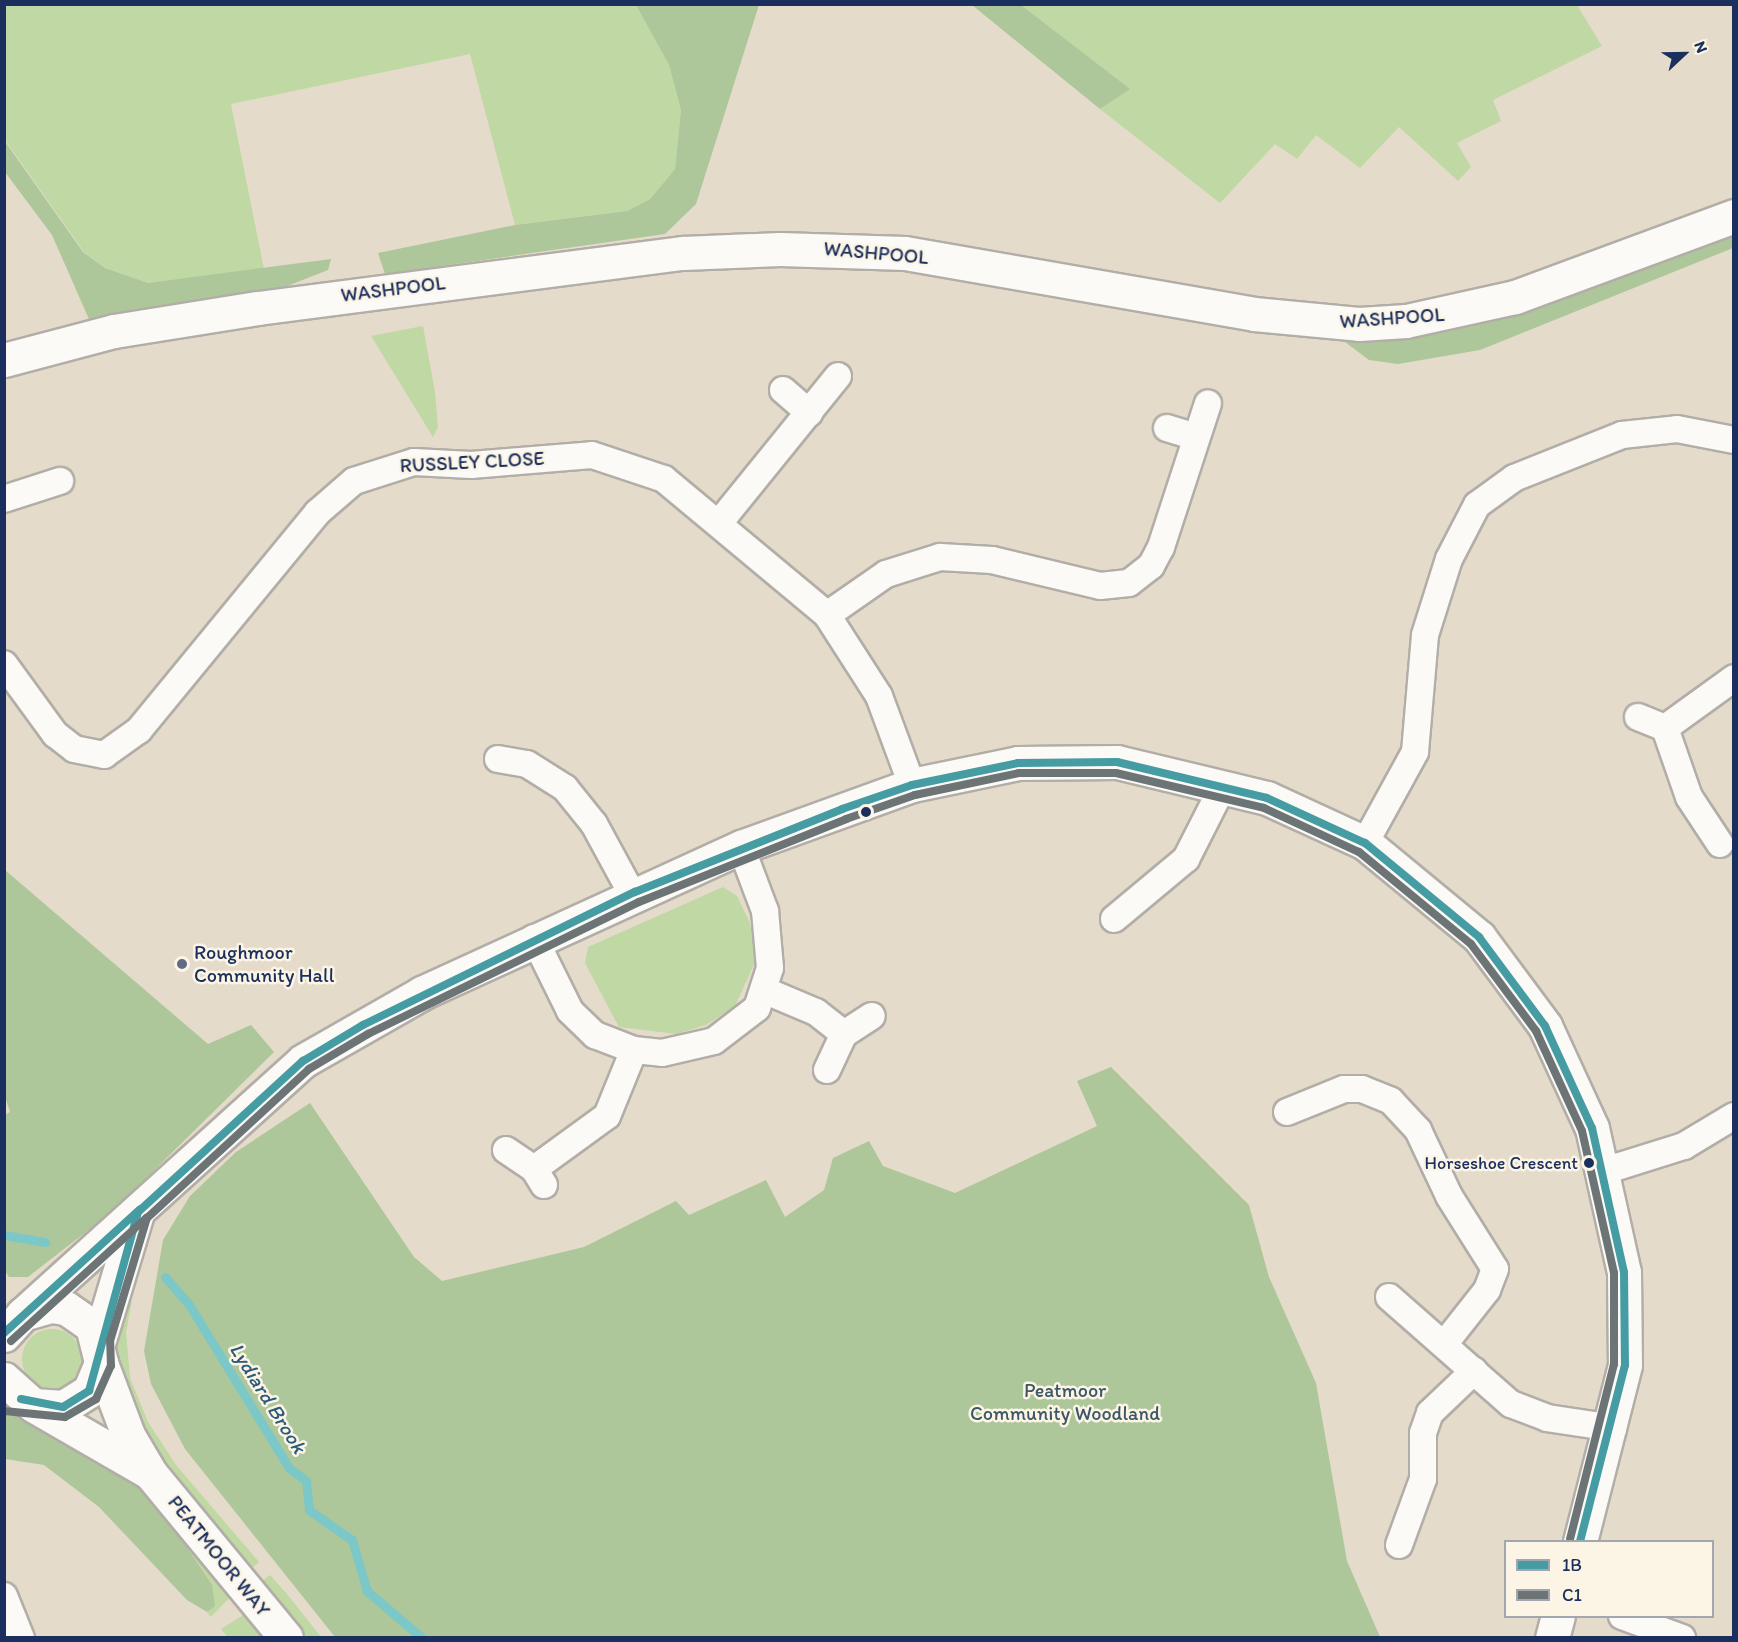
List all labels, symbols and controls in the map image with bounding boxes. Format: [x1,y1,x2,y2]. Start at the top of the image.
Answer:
north arrow [1654,24,1714,84]
text: N [1690,38,1712,56]
street label: WASHPOOL [823,236,929,270]
street label: WASHPOOL [339,271,447,307]
street label: WASHPOOL [1339,302,1445,334]
street label: RUSSLEY CLOSE [399,446,545,478]
unlabelled marker [860,806,872,818]
place label: Roughmoor Community Hall [194,940,334,987]
marker: Roughmoor Community Hall [175,957,189,971]
place label: Horseshoe Crescent [1424,1152,1578,1174]
marker: Horseshoe Crescent [1583,1157,1595,1169]
water label: Lydiard Brook [224,1338,312,1458]
park label: Peatmoor Community Woodland [969,1378,1161,1425]
street label: PEATMOOR WAY [163,1491,275,1621]
legend [1504,1540,1714,1618]
text: 1B [1562,1554,1582,1576]
text: C1 [1562,1584,1582,1606]

